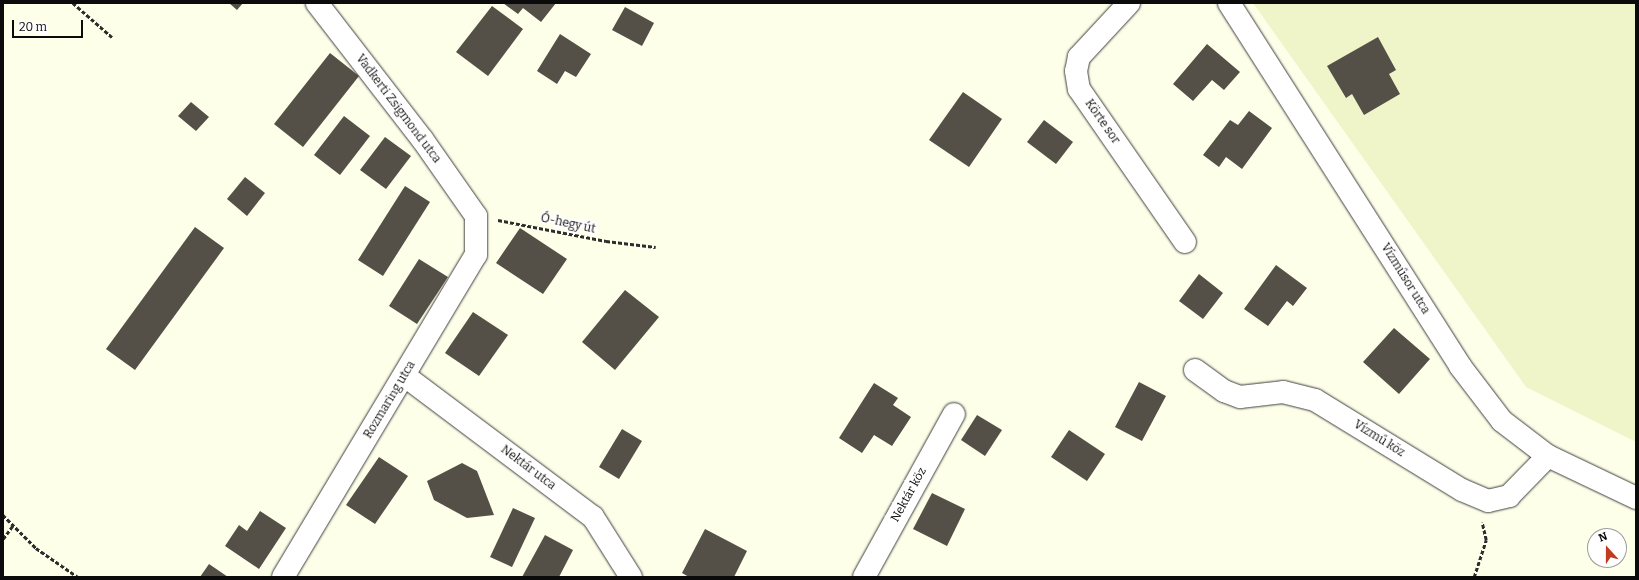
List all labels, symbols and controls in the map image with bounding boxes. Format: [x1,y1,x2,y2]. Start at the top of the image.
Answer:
scale bar [14,12,85,38]
text: 20 m [19,20,47,34]
street label: Vadkerti Zsigmond utca [352,52,444,166]
street label: Körte sor [1081,97,1123,147]
street label: Ó-hegy út [539,211,597,237]
street label: Vízműsor utca [1378,241,1432,317]
street label: Rozmaring utca [361,359,419,441]
street label: Vízmű köz [1351,418,1407,460]
street label: Nektár utca [498,443,558,493]
street label: Nektár köz [888,465,930,525]
north arrow [1587,528,1627,568]
text: N [1597,530,1609,545]

